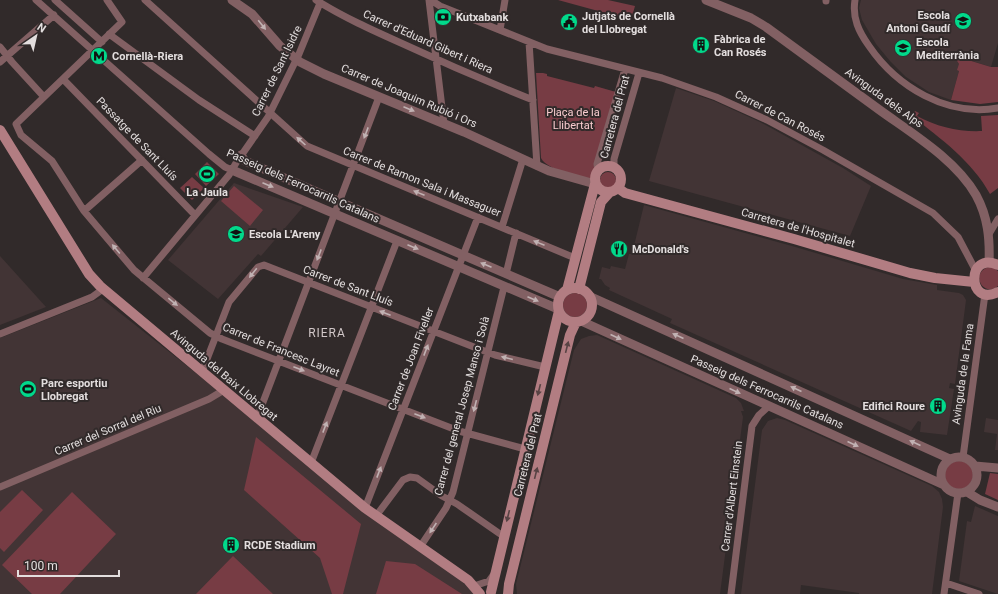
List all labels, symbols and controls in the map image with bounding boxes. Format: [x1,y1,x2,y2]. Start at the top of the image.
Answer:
street label: Carrer d'Eduard Gibert i Riera [361,7,495,77]
bank icon: Kutxabank [433,7,453,27]
place label: Escola Antoni Gaudí [886,9,951,35]
place label: Jutjats de Cornellà del Llobregat [582,10,675,36]
place label: Kutxabank [456,11,508,24]
school or university icon: Escola Antoni Gaudí [953,11,973,31]
public building icon: Jutjats de Cornellà del Llobregat [559,12,579,32]
north arrow [16,16,56,56]
one-way arrow [257,20,266,30]
text: N [34,21,48,36]
street label: Carrer de Sant Isidre [249,23,305,119]
place label: Fàbrica de Can Rosés [714,33,767,59]
building icon: Fàbrica de Can Rosés [691,35,711,55]
place label: Escola Mediterrània [916,36,979,62]
school or university icon: Escola Mediterrània [893,38,913,58]
metro station icon: Cornellà-Riera [89,46,109,66]
place label: Cornellà-Riera [112,50,183,63]
street label: Carrer de Joaquim Rubió i Ors [339,61,479,131]
street label: Avinguda dels Alps [843,65,926,131]
street label: Carretera del Prat [598,74,632,160]
street label: Carrer de Can Rosés [733,88,828,145]
street label: Passatge de Sant Lluís [94,94,181,184]
one-way arrow [403,106,414,112]
park label: Plaça de la Llibertat [546,106,600,132]
one-way arrow [362,128,368,140]
one-way arrow [296,137,305,146]
street label: Carrer de Ramon Sala i Massaguer [341,144,503,220]
street label: Passeig dels Ferrocarrils Catalans [224,146,382,226]
sports icon: La Jaula [197,164,217,184]
one-way arrow [262,182,273,188]
place label: La Jaula [186,186,228,199]
one-way arrow [414,190,425,196]
street label: Carretera de l'Hospitalet [740,206,857,251]
school or university icon: Escola L'Areny [226,224,246,244]
place label: Escola L'Areny [249,228,321,241]
one-way arrow [533,239,545,245]
restaurant icon: McDonald's [609,239,629,259]
place label: McDonald's [632,243,689,256]
one-way arrow [112,244,121,254]
one-way arrow [408,245,420,251]
one-way arrow [316,249,322,261]
one-way arrow [480,262,491,268]
street label: Carrer de Sant Lluís [301,263,395,309]
one-way arrow [249,267,258,278]
one-way arrow [527,296,539,302]
one-way arrow [167,298,178,307]
street label: Carrer de Joan Fiveller [385,305,437,412]
one-way arrow [379,309,391,315]
street label: Carrer del general Josep Manso i Solà [432,315,492,497]
street label: Carrer de Francesc Layret [221,321,342,380]
street label: Avinguda de la Fama [949,323,977,425]
street label: Avinguda del Baix Llobregat [168,326,280,424]
district label: RIERA [308,326,346,340]
one-way arrow [672,333,683,339]
one-way arrow [611,334,622,340]
one-way arrow [565,341,571,353]
one-way arrow [424,344,430,356]
street label: Passeig dels Ferrocarrils Catalans [688,352,846,432]
one-way arrow [501,354,513,360]
one-way arrow [293,366,305,372]
place label: Parc esportiu Llobregat [41,377,107,403]
sports icon: Parc esportiu Llobregat [18,379,38,399]
one-way arrow [536,384,542,396]
one-way arrow [791,386,802,392]
one-way arrow [729,388,740,394]
building icon: Edifici Roure [928,396,948,416]
one-way arrow [471,400,477,412]
place label: Edifici Roure [862,400,925,413]
street label: Carrer del Sorral del Riu [53,402,163,458]
street label: Carretera del Prat [511,412,545,498]
one-way arrow [415,413,427,419]
one-way arrow [323,420,329,432]
street label: Carrer d'Albert Einstein [719,440,745,552]
one-way arrow [909,440,920,446]
one-way arrow [847,441,859,447]
one-way arrow [377,465,383,477]
one-way arrow [534,467,540,479]
one-way arrow [505,510,511,522]
one-way arrow [429,522,437,533]
building icon: RCDE Stadium [221,535,241,555]
place label: RCDE Stadium [244,539,316,552]
scale bar [18,552,119,578]
text: 100 m [24,559,58,573]

